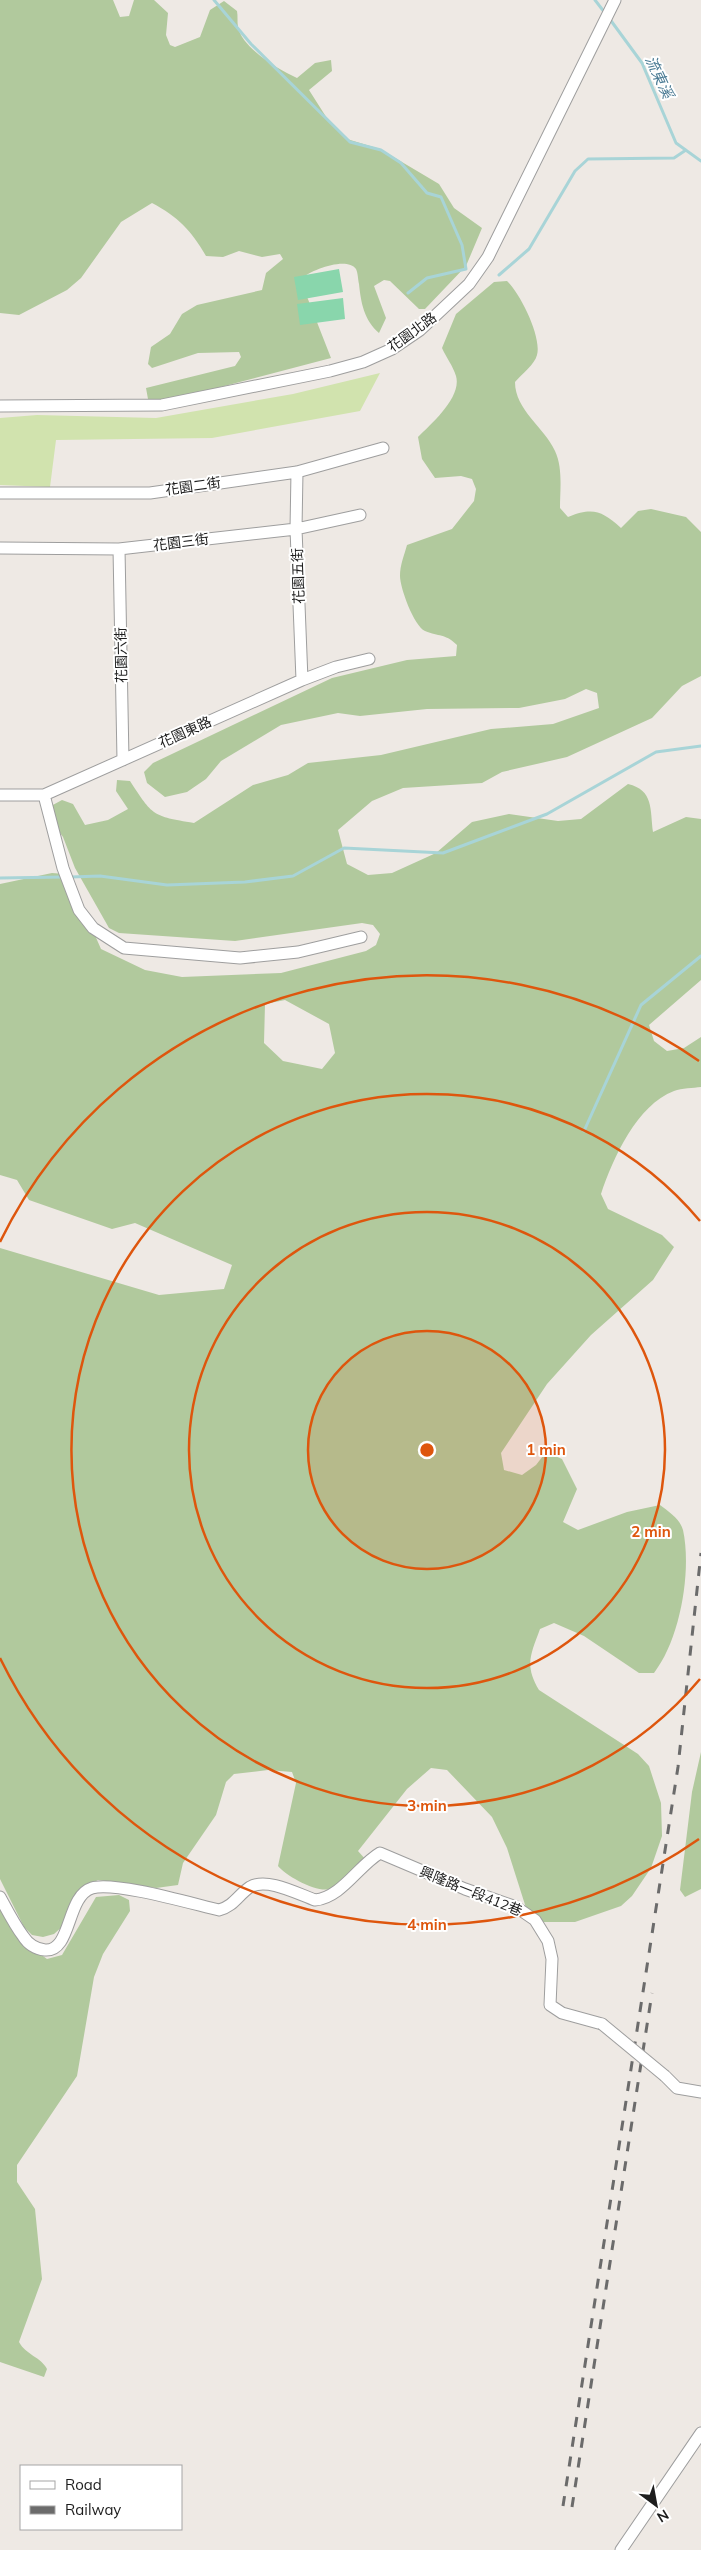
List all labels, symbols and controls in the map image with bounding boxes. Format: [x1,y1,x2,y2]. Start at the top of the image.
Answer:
water label: 流東溪 [641,52,678,103]
street label: 花園北路 [384,308,440,356]
street label: 花園二街 [164,473,222,499]
street label: 花園三街 [152,530,210,554]
street label: 花園五街 [288,548,308,604]
street label: 花園六街 [112,627,130,683]
street label: 花園東路 [156,712,214,752]
text: 1 min [526,1440,566,1459]
centre of rings [418,1441,436,1459]
text: 2 min [631,1522,671,1541]
text: 3 min [407,1796,447,1815]
street label: 興隆路一段412巷 [417,1862,525,1920]
text: 4 min [407,1915,447,1934]
legend [20,2465,182,2530]
text: Road [65,2475,102,2494]
north arrow [631,2480,681,2530]
text: Railway [65,2500,121,2519]
text: N [654,2506,672,2526]

